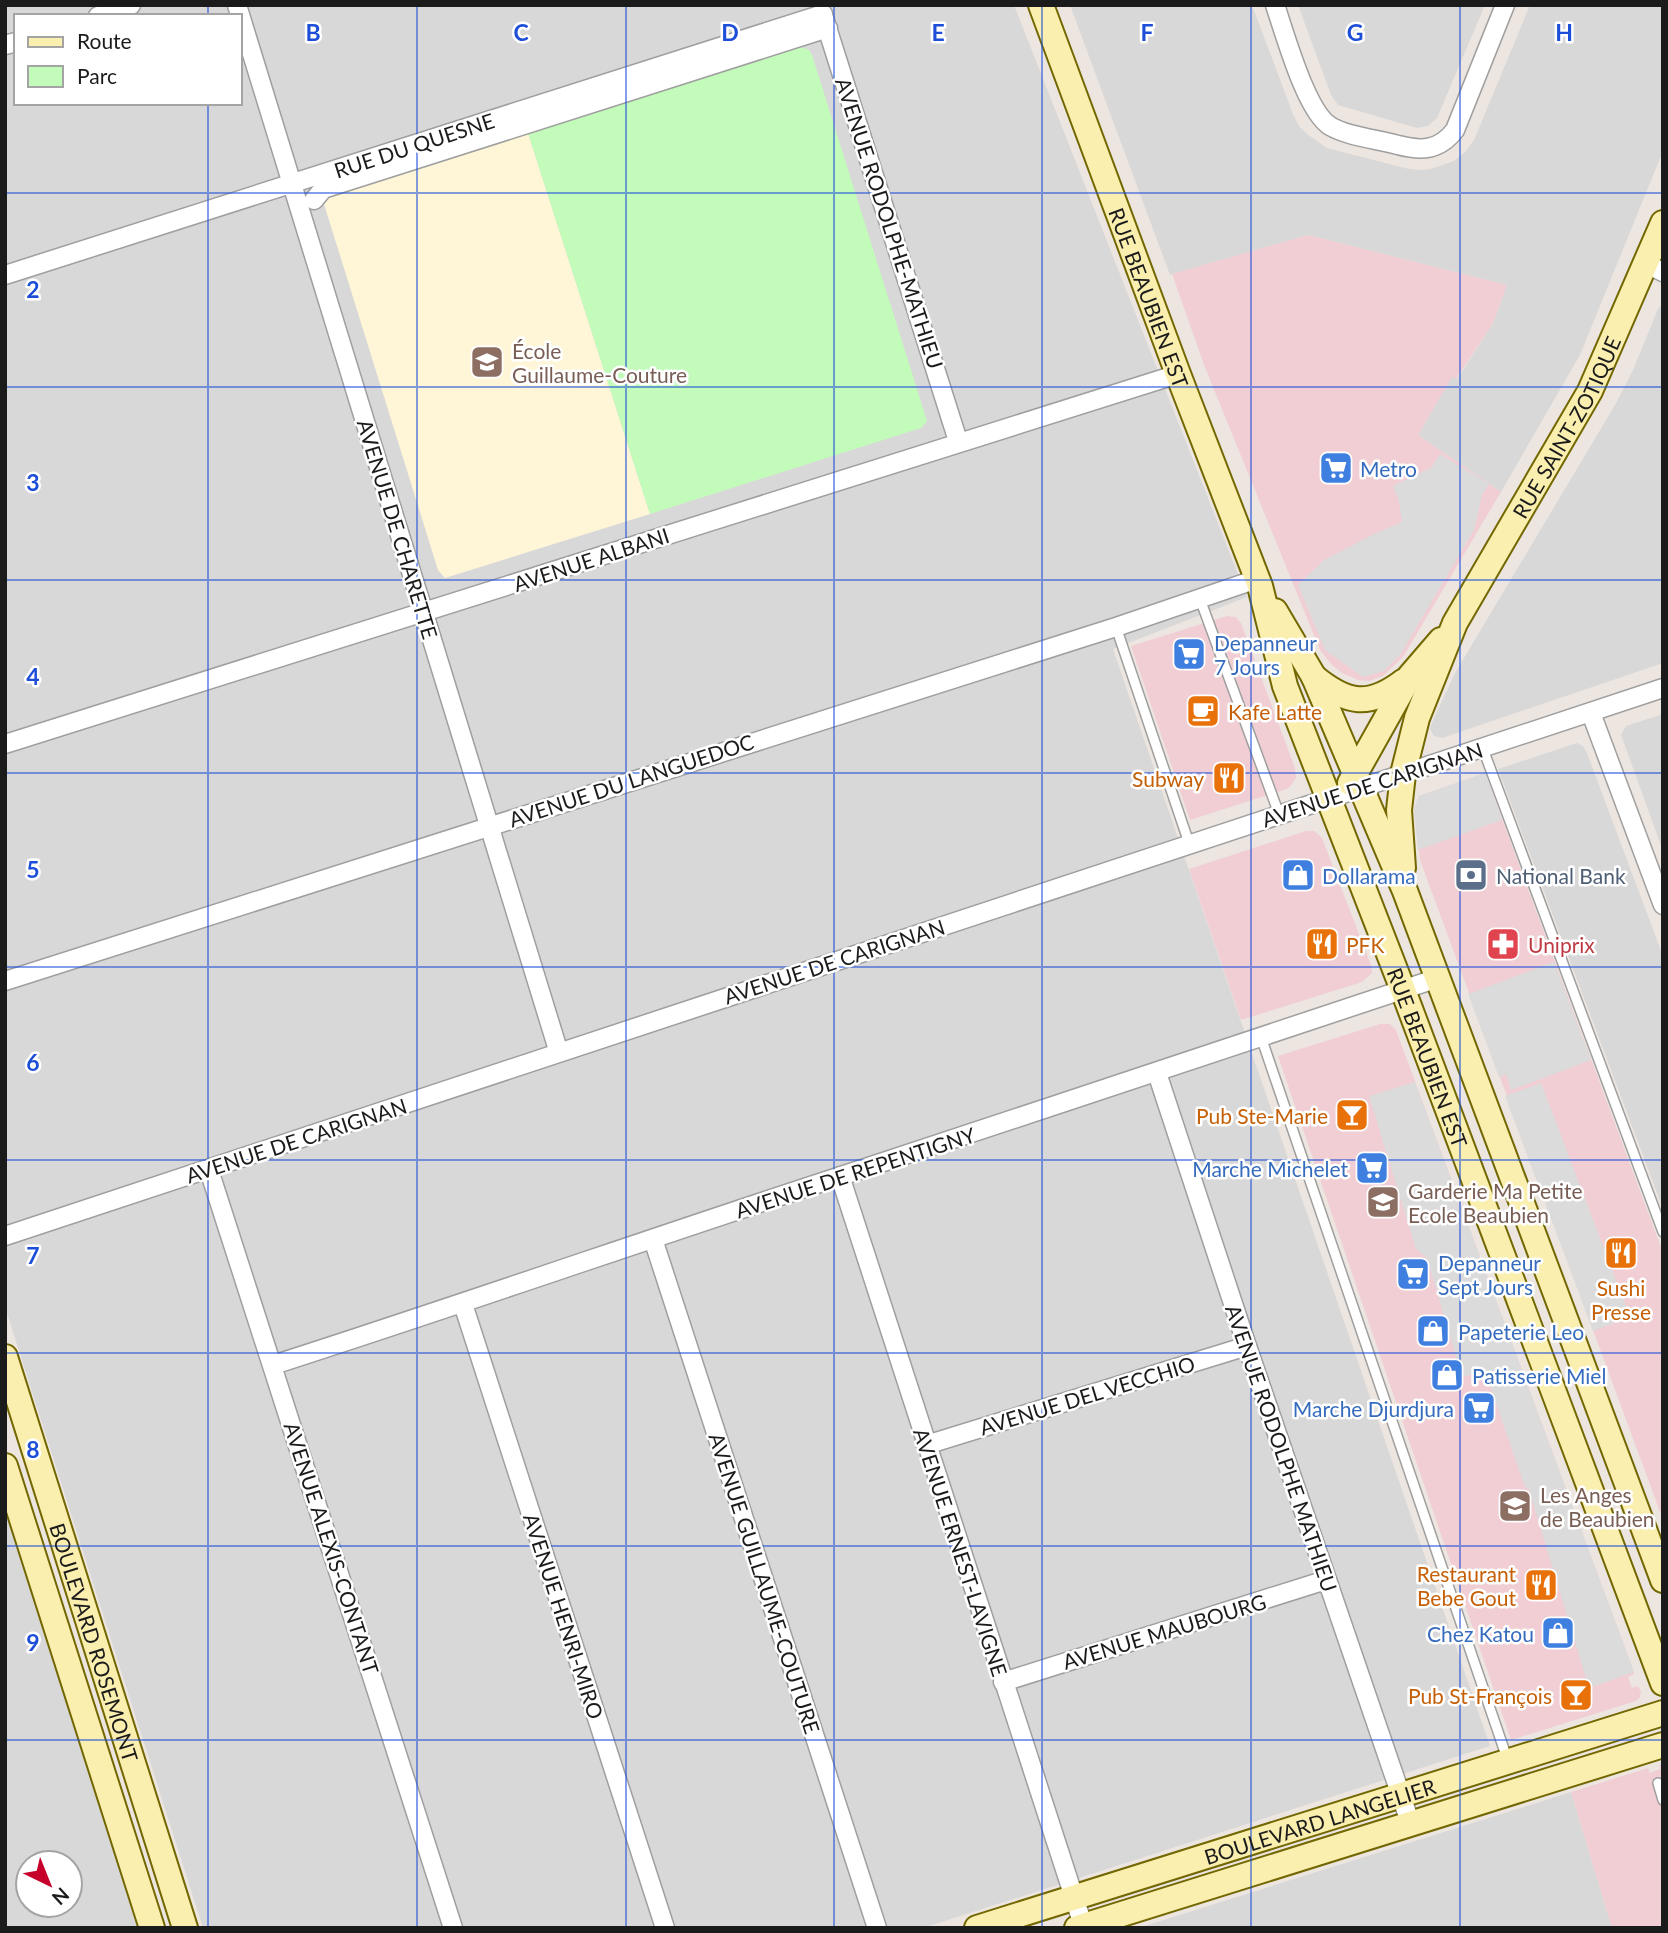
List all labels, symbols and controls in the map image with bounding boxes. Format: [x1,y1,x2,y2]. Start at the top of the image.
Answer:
legend [14,14,242,105]
text: B [305,18,321,46]
text: C [513,18,529,46]
text: D [721,18,739,46]
text: E [931,18,945,46]
text: F [1140,18,1154,46]
text: G [1347,18,1363,46]
text: H [1555,18,1573,46]
text: Route [77,28,132,53]
text: Parc [77,63,117,88]
street label: AVENUE RODOLPHE-MATHIEU [831,74,949,372]
street label: RUE DU QUESNE [331,107,497,183]
street label: RUE BEAUBIEN EST [1105,204,1195,392]
text: 2 [26,275,40,303]
street label: RUE SAINT-ZOTIQUE [1507,332,1625,522]
place label: École Guillaume-Couture [512,338,687,387]
school or university icon: École Guillaume-Couture [468,343,506,381]
street label: AVENUE DE CHARETTE [353,416,443,642]
supermarket icon: Metro [1317,449,1355,487]
place label: Metro [1360,456,1417,481]
text: 3 [26,468,40,496]
street label: AVENUE ALBANI [510,522,672,596]
place label: Depanneur 7 Jours [1214,630,1317,679]
supermarket icon: Depanneur 7 Jours [1170,635,1208,673]
text: 4 [26,662,40,690]
cafe icon: Kafe Latte [1184,692,1222,730]
place label: Kafe Latte [1228,699,1322,724]
street label: AVENUE DU LANGUEDOC [505,729,757,831]
street label: AVENUE DE CARIGNAN [1258,736,1486,832]
restaurant icon: Subway [1210,759,1248,797]
place label: Subway [1132,766,1204,791]
text: 5 [26,855,40,883]
shop icon: Dollarama [1279,856,1317,894]
bank icon: National Bank [1452,856,1490,894]
place label: Dollarama [1322,863,1416,888]
place label: National Bank [1496,863,1626,888]
street label: AVENUE DE CARIGNAN [720,913,948,1009]
restaurant icon: PFK [1303,925,1341,963]
pharmacy icon: Uniprix [1484,925,1522,963]
place label: PFK [1346,932,1384,957]
place label: Uniprix [1528,932,1595,957]
street label: RUE BEAUBIEN EST [1383,964,1474,1151]
text: 6 [26,1048,40,1076]
street label: AVENUE DE CARIGNAN [182,1092,410,1188]
bar icon: Pub Ste-Marie [1333,1096,1371,1134]
place label: Pub Ste-Marie [1196,1103,1328,1128]
street label: AVENUE DE REPENTIGNY [732,1121,979,1223]
supermarket icon: Marche Michelet [1353,1149,1391,1187]
place label: Marche Michelet [1192,1156,1348,1181]
place label: Garderie Ma Petite Ecole Beaubien [1408,1178,1583,1227]
school or university icon: Garderie Ma Petite Ecole Beaubien [1364,1183,1402,1221]
restaurant icon: Sushi Presse [1602,1234,1640,1272]
text: 7 [26,1241,40,1269]
place label: Depanneur Sept Jours [1438,1250,1541,1299]
supermarket icon: Depanneur Sept Jours [1394,1255,1432,1293]
place label: Sushi Presse [1591,1275,1651,1324]
street label: AVENUE RODOLPHE MATHIEU [1221,1301,1343,1595]
shop icon: Papeterie Leo [1414,1312,1452,1350]
place label: Papeterie Leo [1458,1319,1584,1344]
street label: AVENUE DEL VECCHIO [976,1350,1198,1440]
shop icon: Patisserie Miel [1428,1356,1466,1394]
place label: Patisserie Miel [1472,1363,1606,1388]
supermarket icon: Marche Djurdjura [1460,1389,1498,1427]
place label: Marche Djurdjura [1293,1396,1454,1421]
street label: AVENUE ALEXIS-CONTANT [279,1419,385,1678]
street label: AVENUE ERNEST-LAVIGNE [909,1425,1013,1679]
street label: AVENUE GUILLAUME-COUTURE [705,1430,825,1736]
text: 8 [26,1435,40,1463]
place label: Les Anges de Beaubien [1540,1482,1654,1531]
school or university icon: Les Anges de Beaubien [1496,1487,1534,1525]
street label: AVENUE HENRI-MIRO [519,1510,609,1722]
street label: BOULEVARD ROSEMONT [46,1520,144,1765]
place label: Restaurant Bebe Gout [1417,1561,1516,1610]
restaurant icon: Restaurant Bebe Gout [1522,1566,1560,1604]
street label: AVENUE MAUBOURG [1059,1588,1269,1674]
shop icon: Chez Katou [1539,1614,1577,1652]
place label: Chez Katou [1427,1621,1534,1646]
text: 9 [26,1628,40,1656]
bar icon: Pub St-François [1557,1676,1595,1714]
place label: Pub St-François [1408,1683,1552,1708]
street label: BOULEVARD LANGELIER [1201,1772,1439,1869]
north arrow [14,1849,84,1919]
text: N [48,1883,74,1910]

